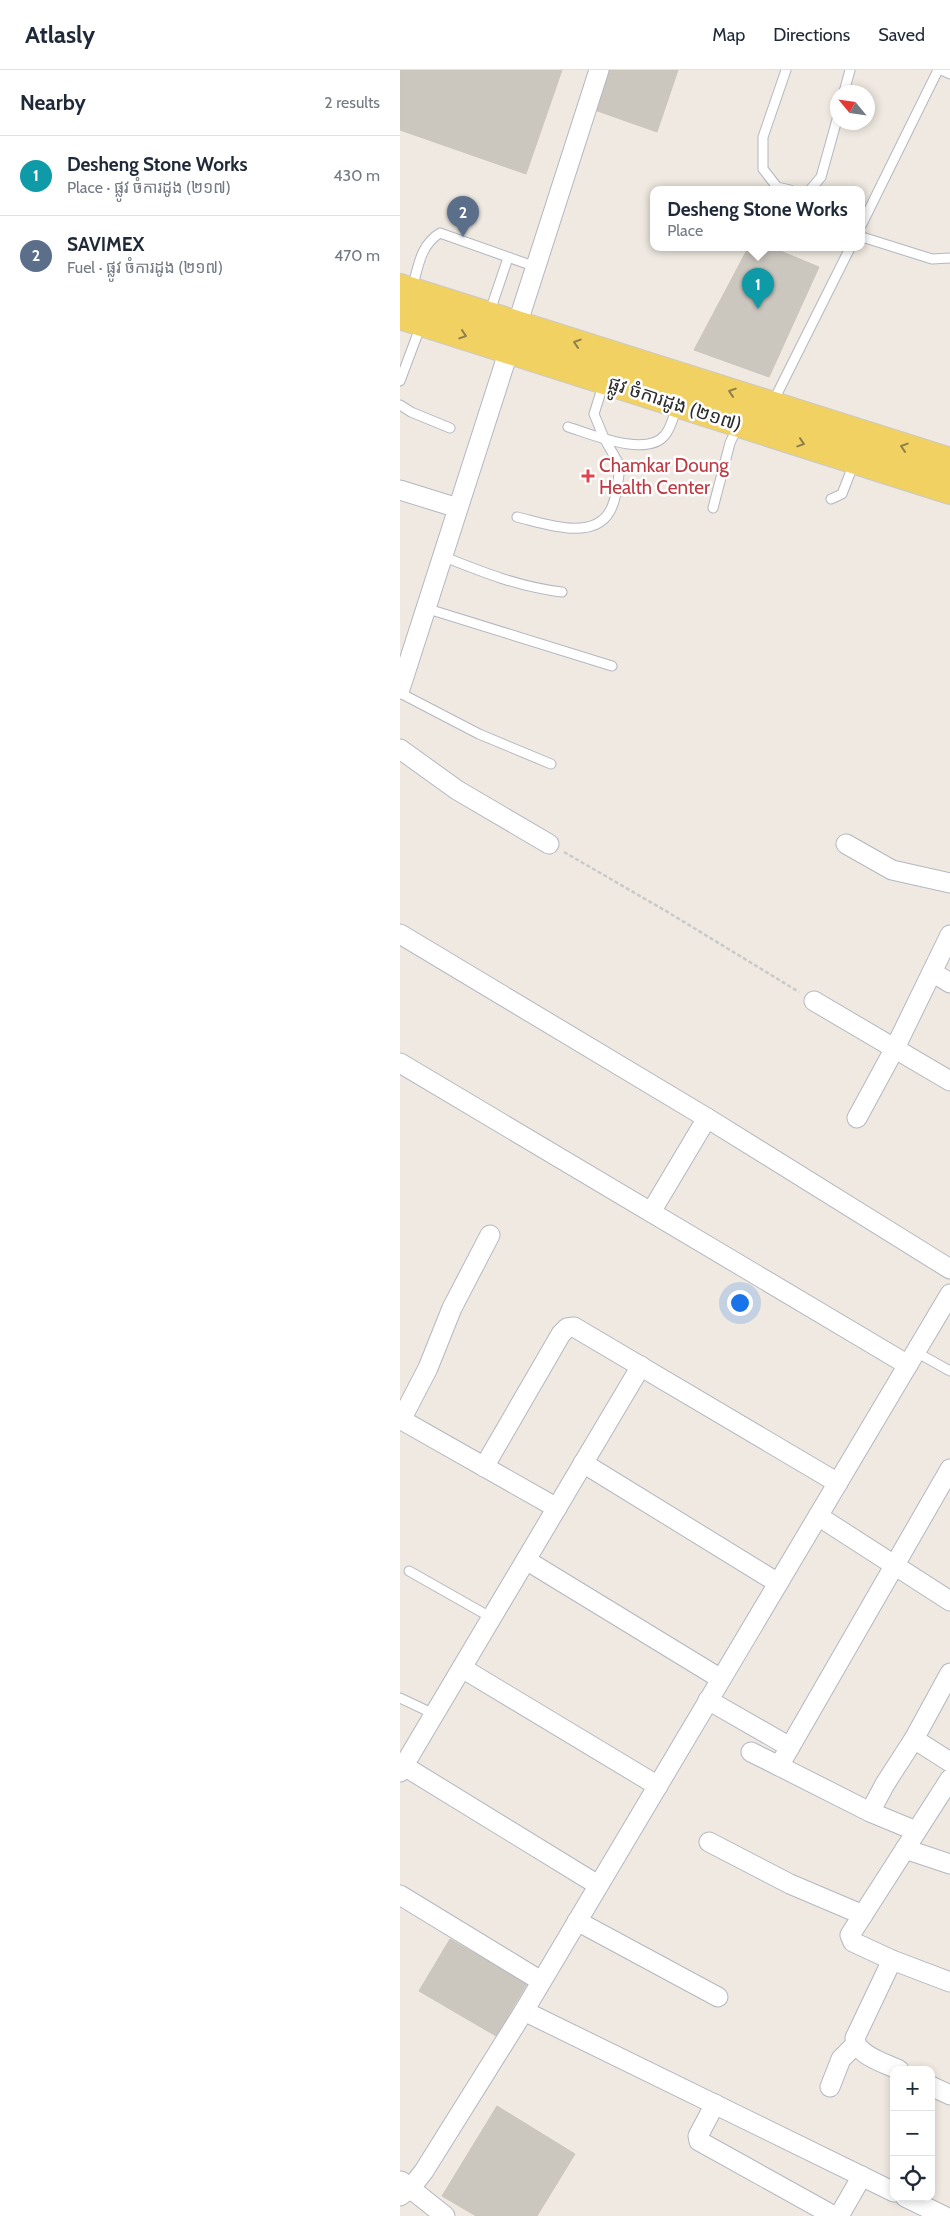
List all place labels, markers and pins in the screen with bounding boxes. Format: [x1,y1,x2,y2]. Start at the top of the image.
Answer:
pin: 2 [447,196,479,237]
pin: 1 [742,268,774,309]
place label: Chamkar Doung Health Center [599,454,729,499]
marker: Chamkar Doung Health Center [581,469,595,483]

